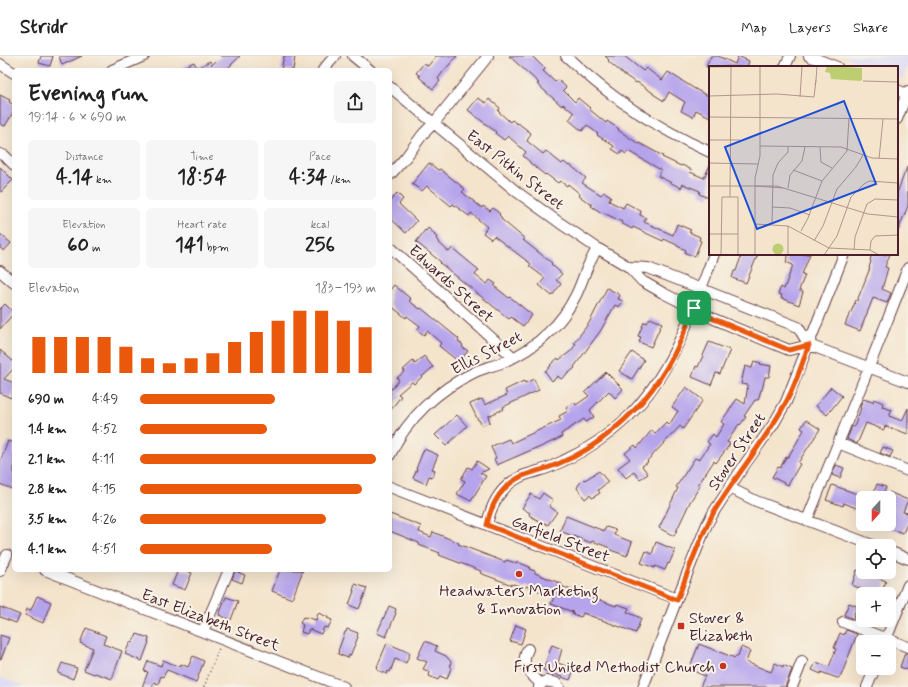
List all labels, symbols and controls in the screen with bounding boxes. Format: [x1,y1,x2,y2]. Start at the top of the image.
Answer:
text: Stridr [20,15,67,40]
text: Map [741,19,767,37]
text: Layers [789,19,831,37]
text: Share [853,19,888,37]
inset map [709,66,898,255]
text: Evening run [28,80,148,108]
button: share [334,81,376,123]
text: 19:14 · 6 × 690 m [28,109,126,126]
street label: East Pitkin Street [462,125,568,215]
text: Distance [65,150,103,164]
text: Time [190,150,214,164]
text: Pace [309,150,331,164]
text: 4.14 [56,164,93,191]
text: 18:54 [177,164,227,191]
text: 4:34 [289,164,327,191]
text: km [93,173,112,187]
text: /km [327,173,351,187]
text: Elevation [62,218,106,232]
text: Heart rate [177,218,227,232]
text: kcal [311,218,329,232]
text: 60 [67,232,89,259]
text: 141 [175,232,204,259]
text: 256 [305,232,335,259]
street label: Edwards Street [404,240,498,328]
text: m [89,241,101,255]
text: bpm [204,241,229,255]
text: Elevation [28,280,79,297]
text: 183–193 m [315,280,376,297]
pin [677,291,711,325]
icon: arrive [683,297,705,319]
street label: Ellis Street [448,326,526,380]
text: 690 m [28,391,64,408]
text: 4:49 [92,391,118,408]
street label: Stover Street [704,409,771,495]
text: 1.4 km [28,421,67,438]
text: 4:52 [92,421,118,438]
text: 2.1 km [28,451,65,468]
text: 4:11 [92,451,114,468]
text: 2.8 km [28,481,67,498]
text: 4:15 [92,481,116,498]
north arrow [856,491,896,531]
map controls [856,491,896,675]
text: 3.5 km [28,511,67,528]
text: 4:26 [92,511,117,528]
street label: Garfield Street [508,511,613,568]
button: locate [856,539,896,579]
text: 4.1 km [28,541,67,558]
text: 4:51 [92,541,116,558]
marker: Headwaters Marketing & Innovation [514,569,524,579]
place label: Headwaters Marketing & Innovation [439,581,599,620]
street label: East Elizabeth Street [138,584,283,657]
button: + [856,587,896,627]
place label: Stover & Elizabeth [689,608,753,647]
marker: Stover & Elizabeth [676,621,686,631]
button: − [856,635,896,675]
place label: First United Methodist Church [514,657,715,678]
marker: First United Methodist Church [718,661,728,671]

